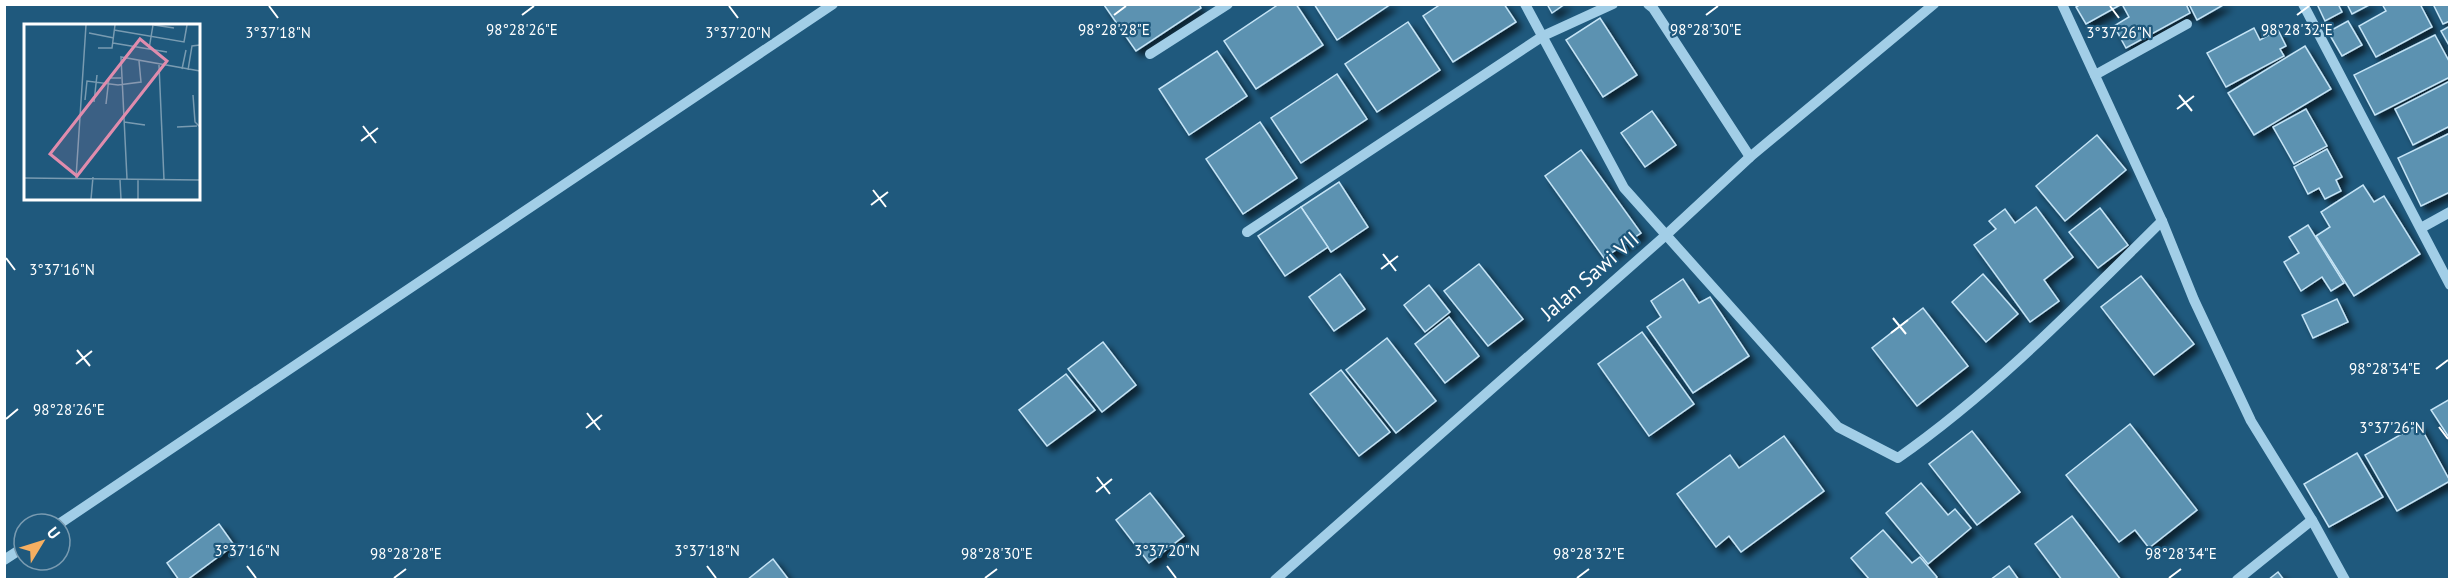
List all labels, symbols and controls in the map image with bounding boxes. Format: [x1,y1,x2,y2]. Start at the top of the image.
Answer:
text: 98°28'26"E [486,20,558,39]
text: 98°28'28"E [1078,20,1150,39]
text: 98°28'30"E [1670,20,1742,39]
text: 98°28'32"E [2261,20,2333,39]
text: 3°37'18"N [245,23,311,42]
text: 3°37'20"N [705,23,771,42]
text: 3°37'26"N [2086,23,2152,42]
inset map [24,24,200,200]
street label: Jalan Sawi VII [1534,225,1645,326]
text: 3°37'16"N [29,260,95,279]
text: 98°28'34"E [2349,359,2421,378]
text: 98°28'26"E [33,400,105,419]
text: 3°37'26"N [2359,418,2425,437]
north arrow [12,512,72,572]
text: U [43,523,65,543]
text: 3°37'16"N [214,541,280,560]
text: 3°37'18"N [674,541,740,560]
text: 3°37'20"N [1134,541,1200,560]
text: 98°28'28"E [370,544,442,563]
text: 98°28'30"E [961,544,1033,563]
text: 98°28'32"E [1553,544,1625,563]
text: 98°28'34"E [2145,544,2217,563]

